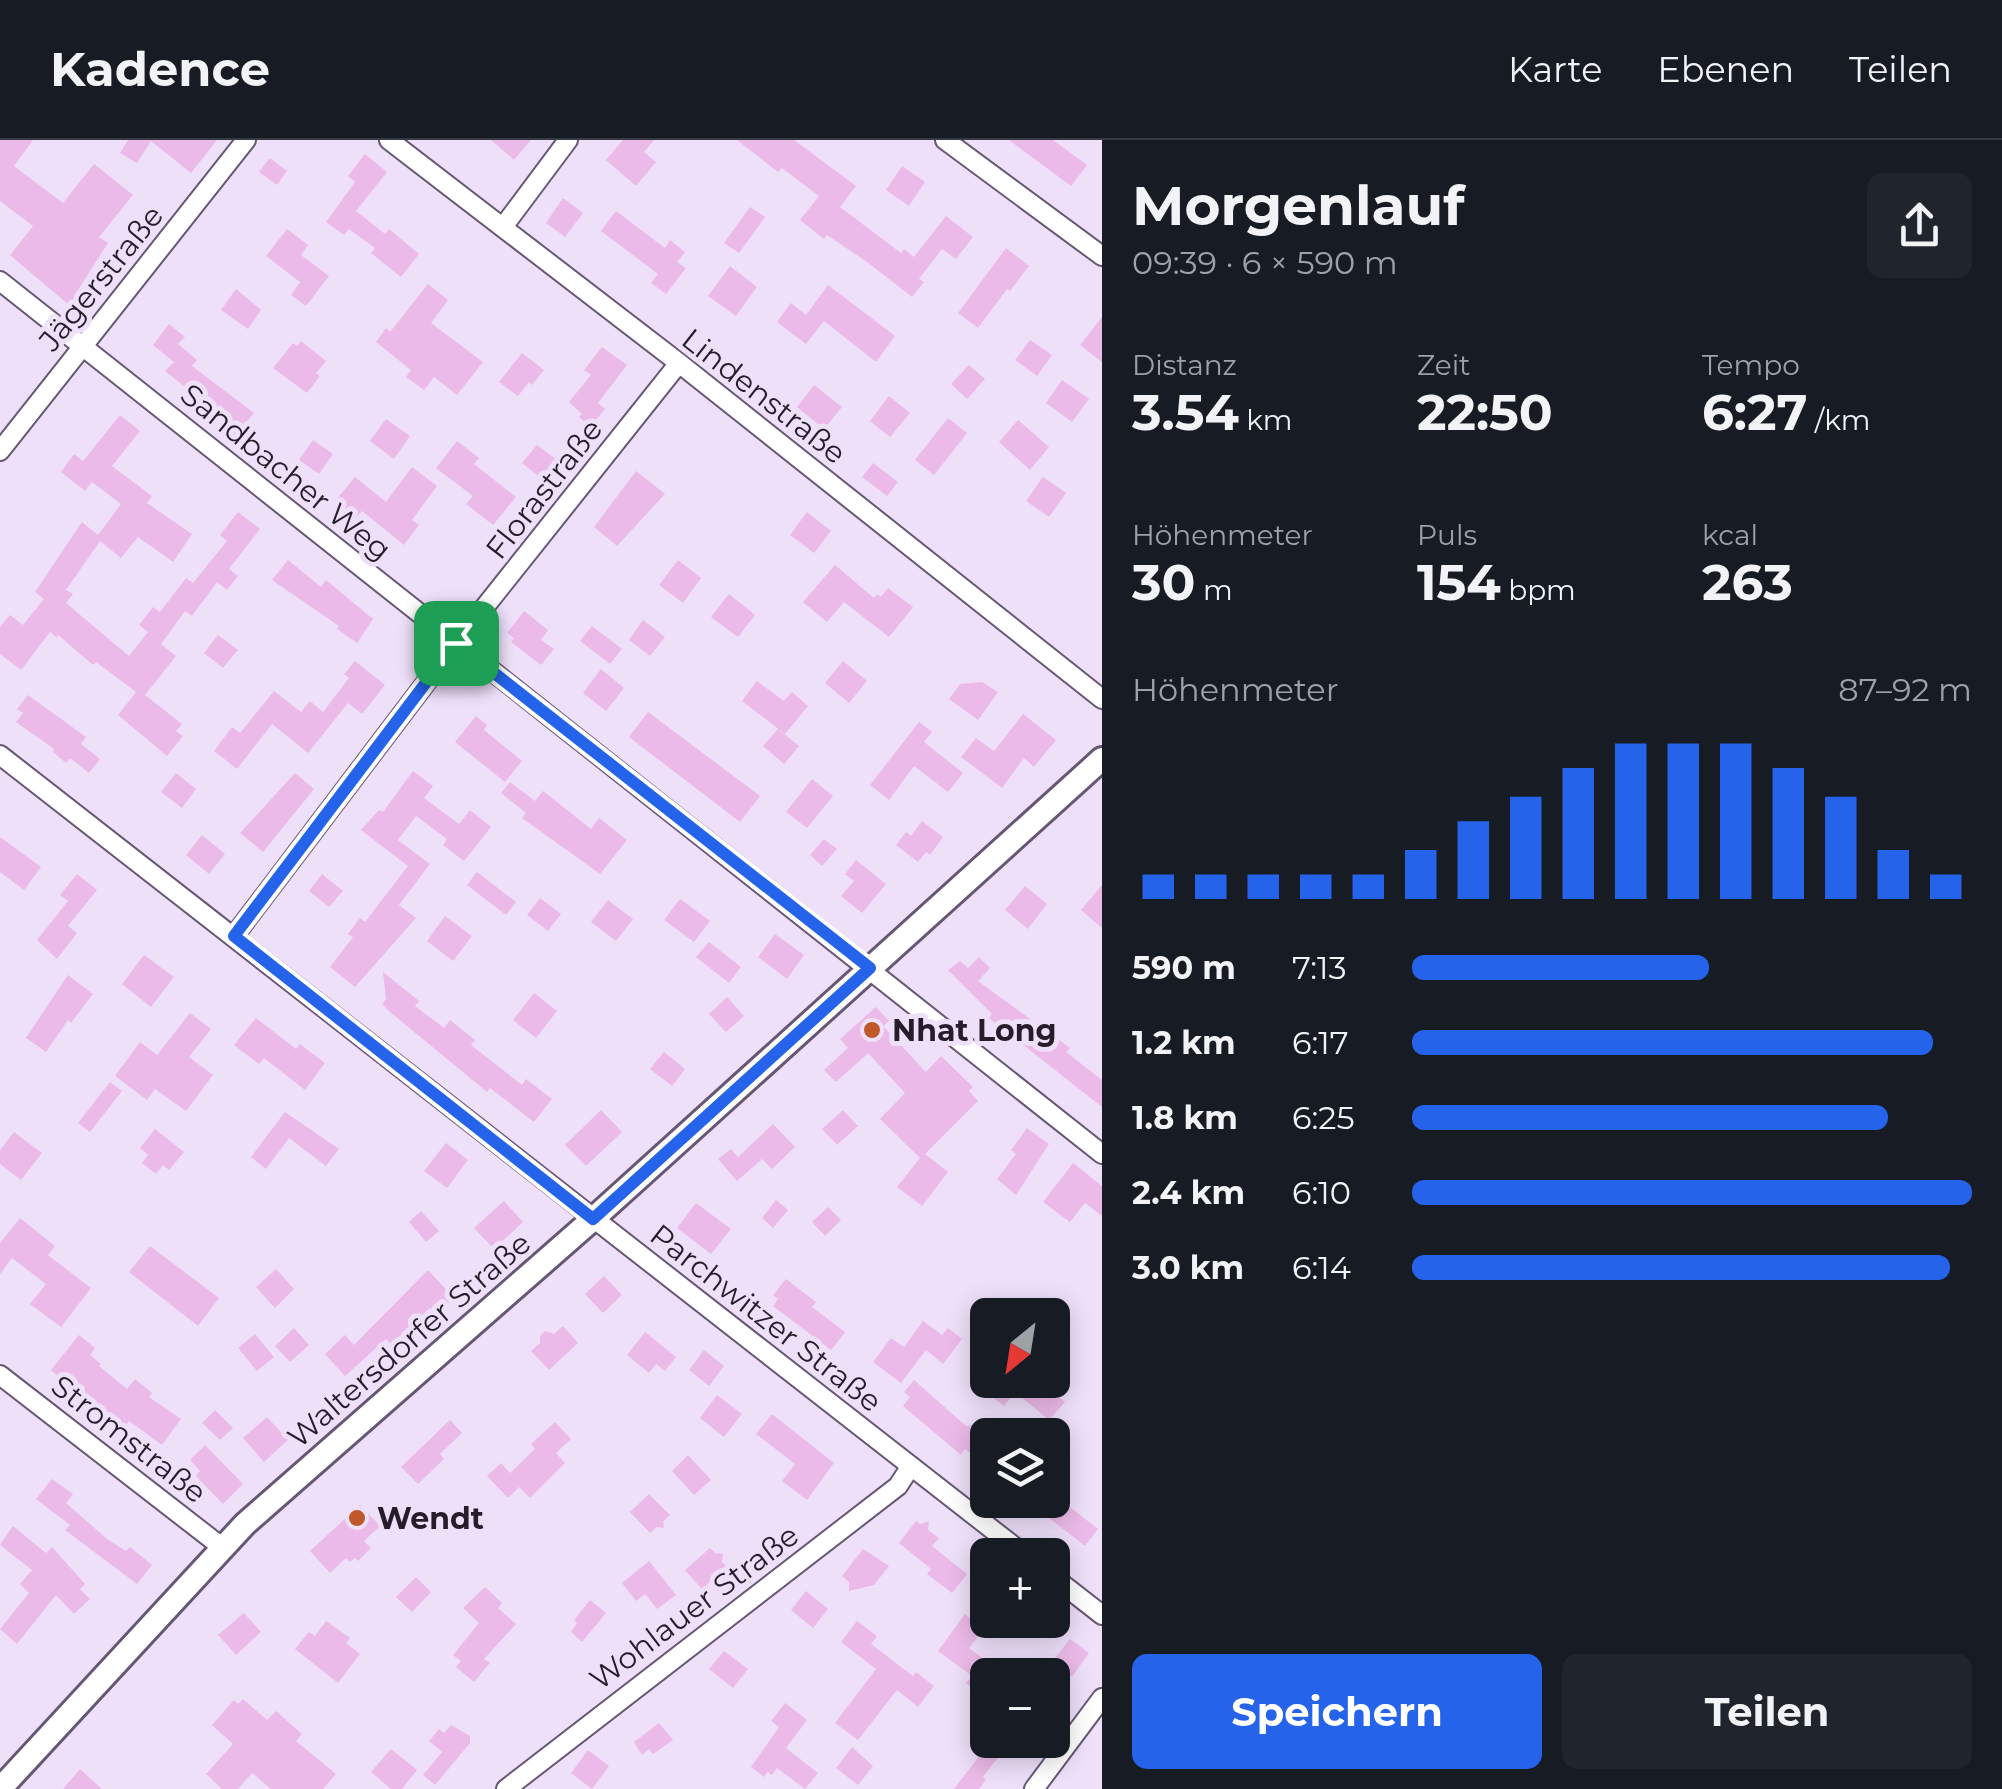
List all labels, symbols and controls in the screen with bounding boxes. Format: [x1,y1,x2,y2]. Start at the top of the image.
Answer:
text: Kadence [50,40,270,98]
text: Karte [1508,48,1602,91]
text: Ebenen [1657,48,1794,91]
text: Teilen [1849,48,1952,91]
text: Morgenlauf [1132,172,1465,239]
button: share [1867,173,1972,278]
street label: Jägerstraße [30,198,171,359]
text: 09:39 · 6 × 590 m [1132,243,1398,282]
street label: Lindenstraße [674,320,854,472]
text: Distanz [1132,348,1237,382]
text: Zeit [1417,348,1470,382]
text: Tempo [1702,348,1800,382]
street label: Sandbacher Weg [173,376,399,568]
text: 3.54 [1132,382,1239,443]
text: 22:50 [1417,382,1553,443]
text: 6:27 [1702,382,1807,443]
text: km [1239,403,1292,437]
text: /km [1807,403,1871,437]
street label: Florastraße [478,411,610,567]
text: Höhenmeter [1132,518,1313,552]
text: Puls [1417,518,1477,552]
text: kcal [1702,518,1758,552]
text: 30 [1132,552,1196,613]
text: 154 [1417,552,1501,613]
text: 263 [1702,552,1793,613]
text: m [1196,573,1233,607]
text: bpm [1501,573,1576,607]
pin [414,601,499,686]
icon: arrive [429,616,484,671]
text: Höhenmeter [1132,670,1339,709]
text: 87–92 m [1838,670,1972,709]
text: 590 m [1132,948,1236,987]
text: 7:13 [1292,948,1347,987]
place label: Nhat Long [892,1012,1057,1049]
marker: Nhat Long [861,1019,883,1041]
text: 1.2 km [1132,1023,1236,1062]
text: 6:17 [1292,1023,1349,1062]
text: 1.8 km [1132,1098,1238,1137]
text: 6:25 [1292,1098,1355,1137]
text: 2.4 km [1132,1173,1245,1212]
text: 6:10 [1292,1173,1351,1212]
street label: Parchwitzer Straße [643,1216,889,1420]
street label: Waltersdorfer Straße [280,1224,538,1456]
text: 3.0 km [1132,1248,1244,1287]
text: 6:14 [1292,1248,1351,1287]
north arrow [970,1298,1070,1398]
map controls [970,1298,1070,1758]
street label: Stromstraße [44,1367,214,1511]
button: layers [970,1418,1070,1518]
place label: Wendt [377,1500,484,1537]
marker: Wendt [346,1507,368,1529]
street label: Wohlauer Straße [582,1516,806,1698]
button: + [970,1538,1070,1638]
button: Speichern [1132,1654,1542,1769]
button: Teilen [1562,1654,1972,1769]
button: − [970,1658,1070,1758]

